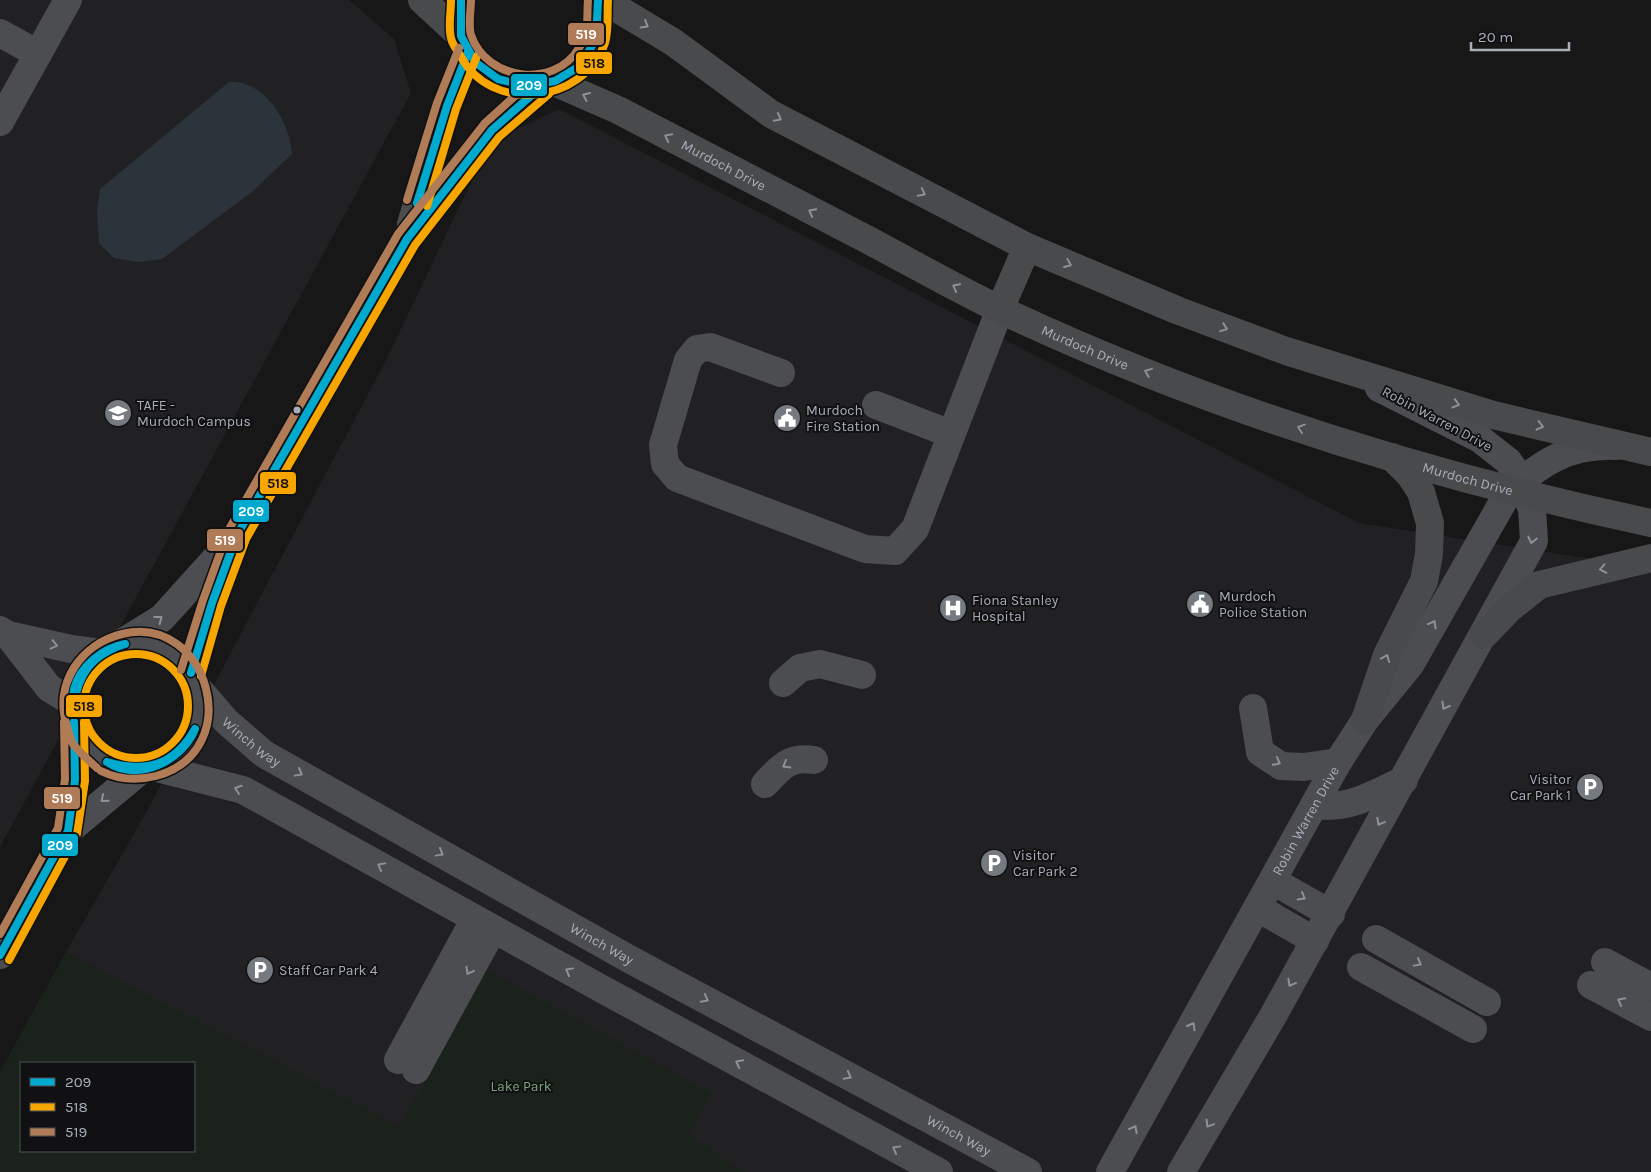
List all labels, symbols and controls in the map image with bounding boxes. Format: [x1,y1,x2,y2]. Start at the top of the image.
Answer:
one-way arrow [639,18,648,28]
scale bar [1471,20,1568,52]
line badge: 519 [567,22,605,46]
text: 519 [575,26,597,43]
text: 20 m [1478,28,1513,46]
line badge: 518 [575,51,613,75]
text: 518 [583,55,605,72]
line badge: 209 [510,73,548,97]
text: 209 [516,77,542,94]
one-way arrow [582,92,591,103]
one-way arrow [773,112,782,122]
one-way arrow [664,133,673,143]
street label: Murdoch Drive [678,136,769,194]
one-way arrow [917,187,926,197]
one-way arrow [808,208,817,218]
one-way arrow [1063,258,1072,269]
one-way arrow [953,283,962,293]
street label: Murdoch Drive [1039,321,1131,373]
one-way arrow [1220,322,1228,332]
one-way arrow [1144,368,1153,379]
street label: Robin Warren Drive [1379,383,1495,455]
place label: TAFE - Murdoch Campus [137,397,251,430]
school or university icon: TAFE - Murdoch Campus [103,398,133,428]
one-way arrow [1452,399,1460,409]
place label: Murdoch Fire Station [806,402,880,435]
public building icon: Murdoch Fire Station [772,403,802,433]
unlabelled marker [292,405,302,415]
one-way arrow [1536,420,1545,431]
one-way arrow [1297,423,1306,433]
street label: Murdoch Drive [1421,458,1515,499]
line badge: 518 [259,471,297,495]
text: 518 [267,475,289,492]
line badge: 209 [232,499,270,523]
text: 209 [238,503,264,520]
line badge: 519 [206,528,244,552]
text: 519 [214,532,236,549]
one-way arrow [1527,536,1538,545]
one-way arrow [1599,563,1608,574]
place label: Murdoch Police Station [1219,588,1307,621]
public building icon: Murdoch Police Station [1185,589,1215,619]
place label: Fiona Stanley Hospital [972,592,1059,625]
hospital icon: Fiona Stanley Hospital [938,593,968,623]
one-way arrow [154,615,163,624]
one-way arrow [1427,620,1437,629]
one-way arrow [50,639,59,650]
one-way arrow [1380,654,1391,663]
line badge: 518 [65,694,103,718]
text: 518 [73,698,95,715]
one-way arrow [1441,701,1451,710]
street label: Winch Way [219,713,284,770]
one-way arrow [1271,756,1280,766]
one-way arrow [783,759,792,769]
street label: Robin Warren Drive [1268,763,1342,878]
one-way arrow [293,767,302,777]
place label: Visitor Car Park 1 [1510,771,1572,804]
parking icon: Visitor Car Park 1 [1575,772,1605,802]
one-way arrow [234,785,243,795]
line badge: 519 [43,786,81,810]
text: 519 [51,790,73,807]
one-way arrow [100,794,109,803]
one-way arrow [1377,817,1387,826]
line badge: 209 [41,833,79,857]
text: 209 [47,837,73,854]
one-way arrow [435,846,444,856]
place label: Visitor Car Park 2 [1013,847,1078,880]
parking icon: Visitor Car Park 2 [979,848,1009,878]
one-way arrow [377,863,386,873]
one-way arrow [1296,891,1305,901]
street label: Winch Way [567,919,637,969]
parking icon: Staff Car Park 4 [245,955,275,985]
one-way arrow [1413,957,1422,967]
place label: Staff Car Park 4 [279,962,378,979]
one-way arrow [466,966,476,975]
one-way arrow [565,967,574,977]
one-way arrow [1288,978,1298,987]
one-way arrow [700,993,709,1003]
one-way arrow [1617,997,1626,1007]
one-way arrow [1185,1022,1195,1031]
one-way arrow [735,1059,744,1069]
legend [20,1062,195,1152]
one-way arrow [843,1070,852,1080]
text: 209 [65,1073,91,1091]
park label: Lake Park [490,1078,552,1095]
text: 518 [65,1098,88,1116]
street label: Winch Way [924,1111,994,1159]
one-way arrow [1206,1118,1216,1127]
text: 519 [65,1123,87,1141]
one-way arrow [1127,1126,1137,1135]
one-way arrow [893,1145,902,1155]

